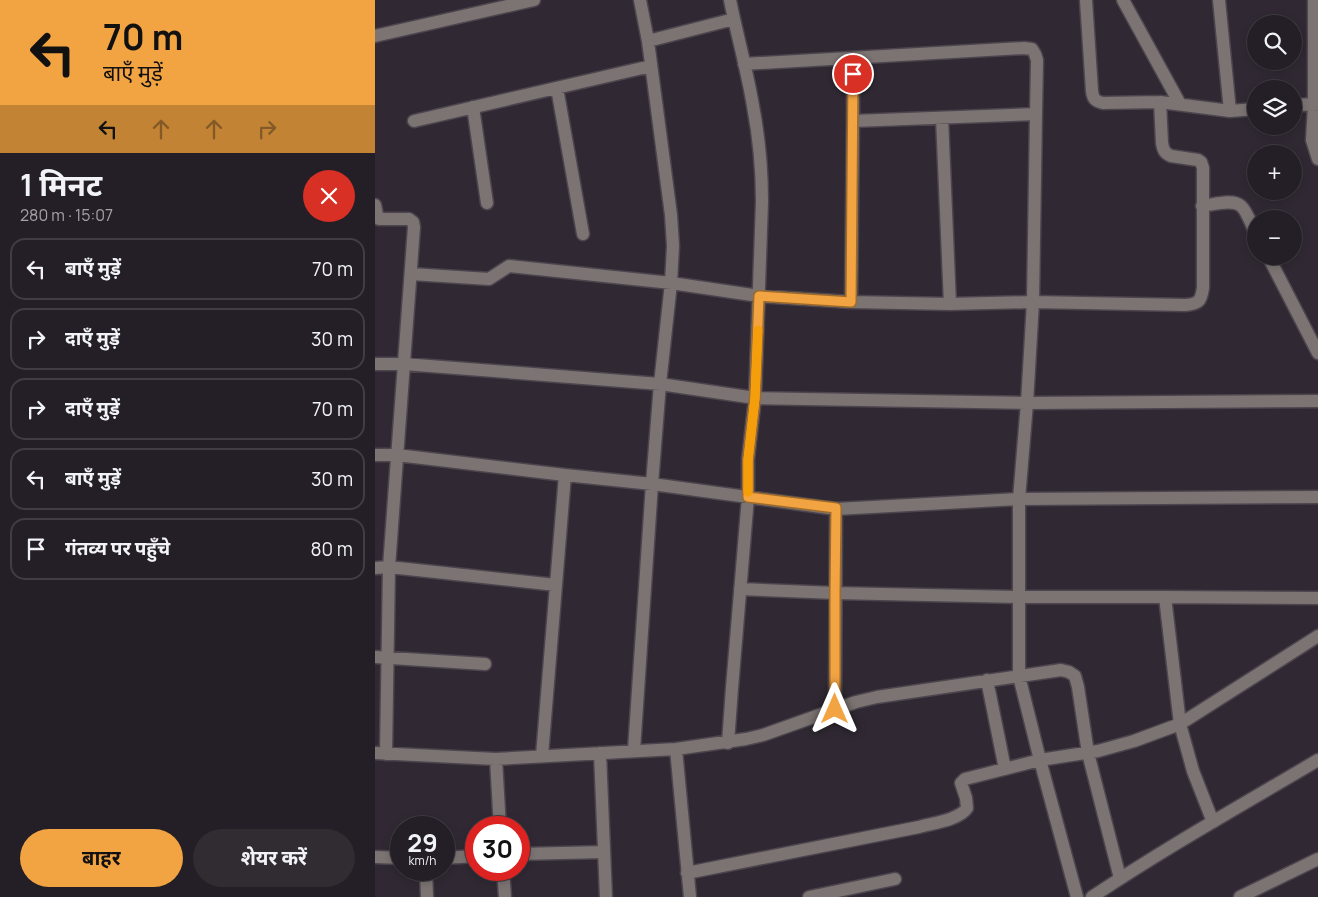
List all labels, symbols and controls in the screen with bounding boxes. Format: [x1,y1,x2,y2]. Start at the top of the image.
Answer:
text: 70 m [103,13,183,61]
map controls [1247,15,1302,265]
button: search [1247,15,1302,70]
icon: left [20,20,85,85]
pin [832,53,874,95]
text: बाएँ मुड़ें [103,58,163,88]
icon: arrive [839,60,867,88]
button: layers [1247,80,1302,135]
icon: left [94,115,122,143]
icon: ahead [147,115,175,143]
icon: ahead [200,115,228,143]
icon: right [253,115,281,143]
button: + [1247,145,1302,200]
text: 1 मिनट [20,164,102,205]
button: close [303,170,355,222]
text: 280 m · 15:07 [20,204,113,226]
button: − [1247,210,1302,265]
icon: left [22,255,50,283]
text: बाएँ मुड़ें [65,255,121,281]
text: 70 m [312,256,353,282]
icon: right [22,325,50,353]
text: दाएँ मुड़ें [65,325,120,351]
text: 30 m [311,326,353,352]
icon: right [22,395,50,423]
text: दाएँ मुड़ें [65,395,120,421]
text: 70 m [312,396,353,422]
icon: left [22,465,50,493]
text: बाएँ मुड़ें [65,465,121,491]
text: 30 m [311,466,353,492]
icon: arrive [22,535,50,563]
text: गंतव्य पर पहुँचे [65,535,170,561]
text: 80 m [310,536,353,562]
position arrow [808,682,860,734]
speed limit sign: 30 [465,816,530,881]
text: 29 [407,825,438,860]
button: बाहर [20,829,183,887]
button: शेयर करें [193,829,355,887]
text: km/h [409,852,436,869]

